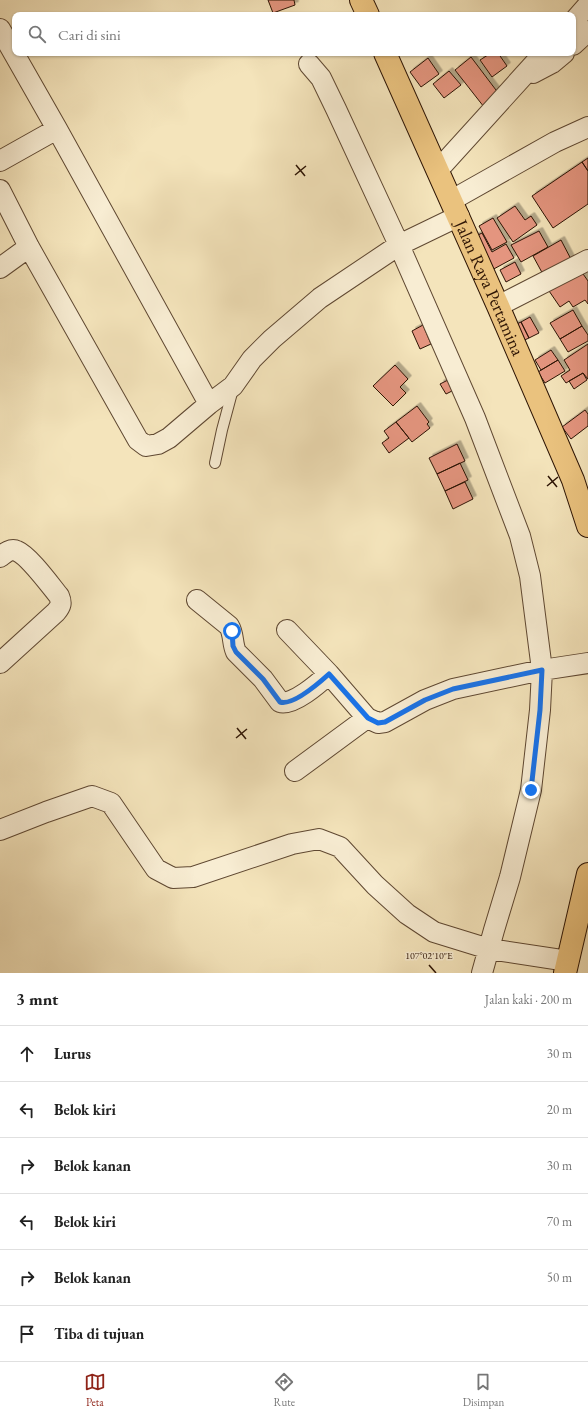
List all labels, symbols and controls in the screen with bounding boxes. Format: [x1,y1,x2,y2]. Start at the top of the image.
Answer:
search box [12,12,576,56]
icon: search [26,23,48,45]
text: Cari di sini [58,25,121,44]
street label: Jalan Raya Pertamina [449,214,530,360]
route start [223,622,241,640]
route end [522,781,540,799]
text: 107°02'10"E [405,949,453,962]
text: 3 mnt [16,988,58,1010]
text: Jalan kaki · 200 m [485,991,572,1008]
icon: ahead [16,1043,38,1065]
text: Lurus [54,1044,91,1063]
text: 30 m [547,1045,572,1062]
icon: left [16,1099,38,1121]
text: Belok kiri [54,1100,116,1119]
text: 20 m [547,1101,572,1118]
icon: right [16,1155,38,1177]
text: Belok kanan [54,1156,131,1175]
text: 30 m [547,1157,572,1174]
icon: left [16,1211,38,1233]
text: Belok kiri [54,1212,116,1231]
text: 70 m [547,1213,572,1230]
icon: right [16,1267,38,1289]
text: Belok kanan [54,1268,131,1287]
text: 50 m [547,1269,572,1286]
icon: arrive [16,1323,38,1345]
text: Tiba di tujuan [54,1324,144,1343]
tab: Peta [84,1371,106,1409]
tab: Rute [273,1371,295,1409]
tab: Disimpan [463,1371,504,1409]

